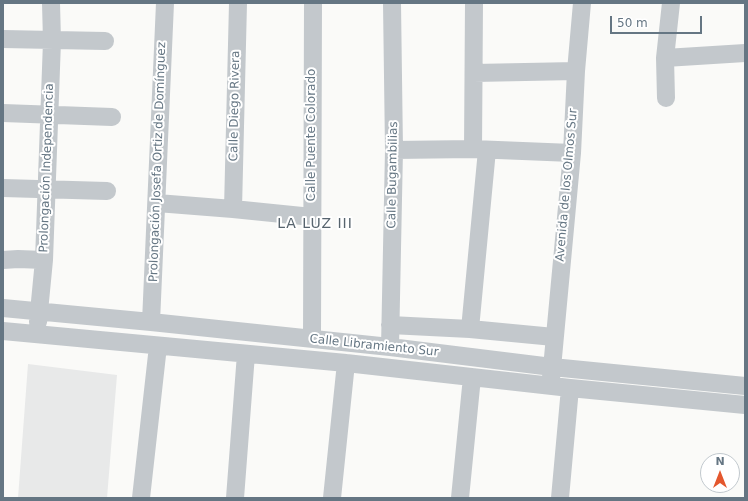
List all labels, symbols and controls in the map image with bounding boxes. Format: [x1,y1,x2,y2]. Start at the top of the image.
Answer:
scale bar [612,8,704,34]
text: 50 m [617,16,648,30]
street label: Prolongación Josefa Ortiz de Domínguez [147,42,169,282]
street label: Calle Diego Rivera [227,50,243,162]
street label: Calle Puente Colorado [305,69,319,201]
street label: Prolongación Independencia [37,83,57,253]
street label: Avenida de los Olmos Sur [553,108,581,262]
street label: Calle Bugambilias [385,121,401,229]
district label: LA LUZ III [277,216,353,232]
street label: Calle Libramiento Sur [309,332,439,360]
north arrow [700,453,740,493]
text: N [715,455,725,468]

